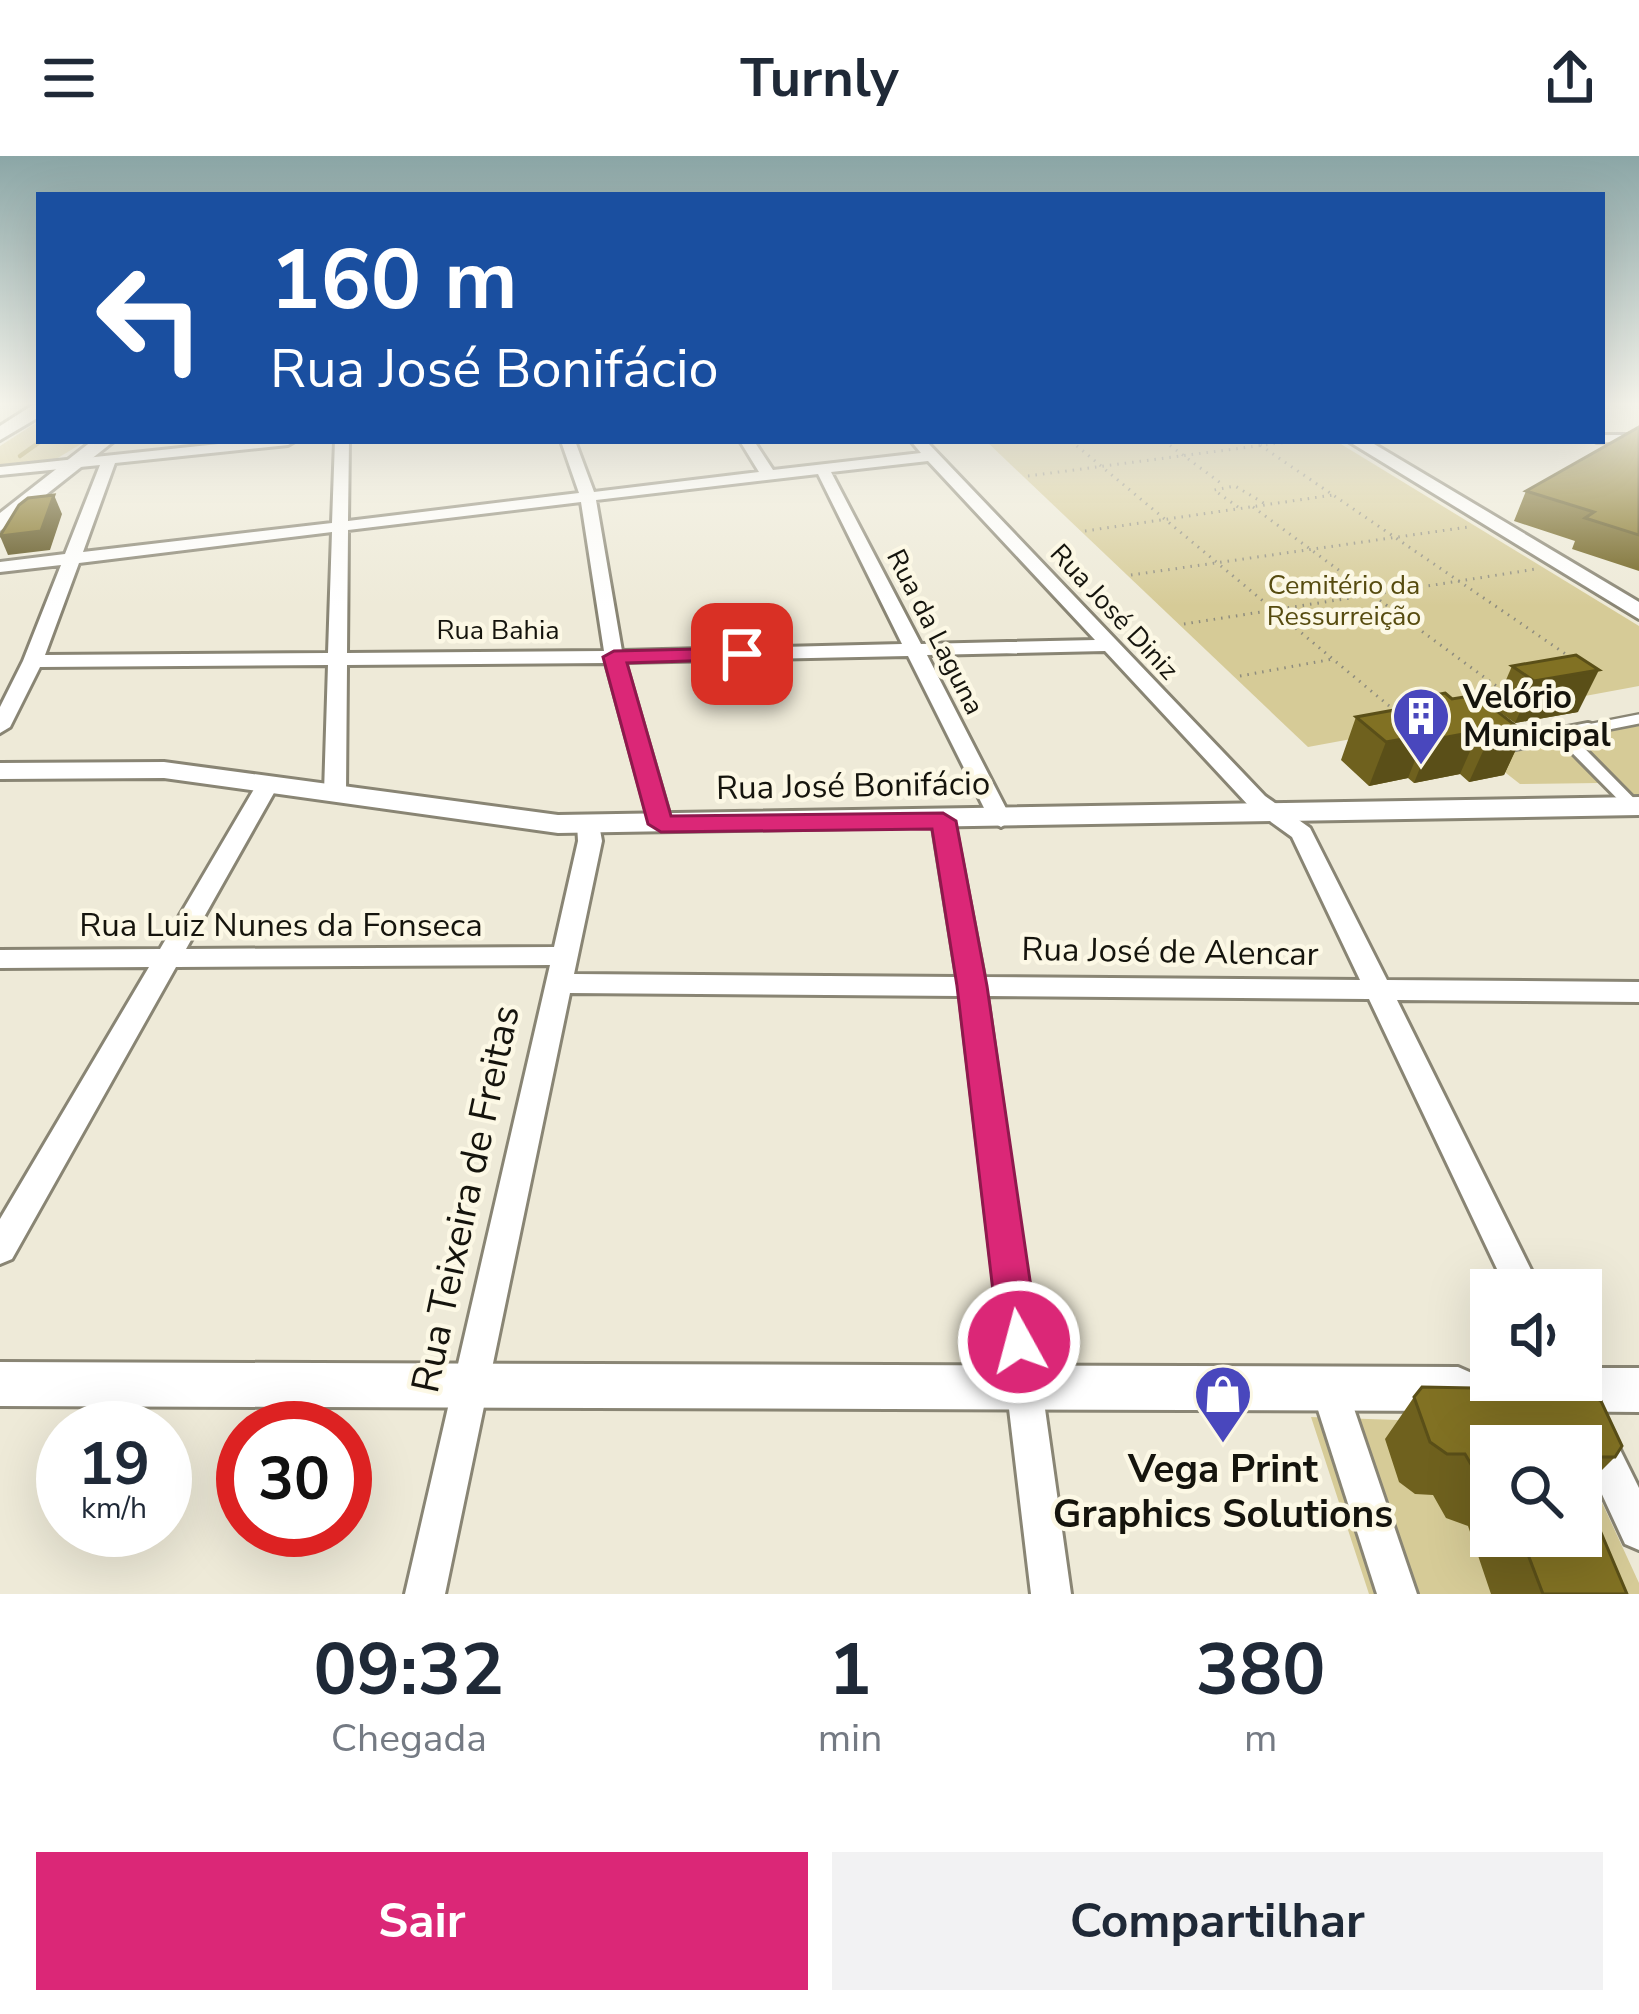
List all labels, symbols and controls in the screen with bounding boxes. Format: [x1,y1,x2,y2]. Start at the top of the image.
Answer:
text: Turnly [740,41,899,115]
icon: menu [36,45,102,111]
icon: share [1537,45,1603,111]
text: 160 m [270,223,518,338]
icon: left [72,240,228,396]
text: Rua José Bonifácio [270,332,719,406]
street label: Rua José Diniz [1042,536,1186,688]
street label: Rua da Laguna [877,543,993,721]
park label: Cemitério da Ressurreição [1267,567,1421,635]
pin [691,603,793,705]
street label: Rua Bahia [437,612,559,649]
icon: arrive [709,621,775,687]
place label: Velório Municipal [1462,675,1611,758]
building icon: Velório Municipal [1390,685,1452,767]
street label: Rua José Bonifácio [716,761,990,811]
street label: Rua Luiz Nunes da Fonseca [79,903,483,948]
street label: Rua José de Alencar [1021,927,1319,977]
street label: Rua Teixeira de Freitas [399,1001,533,1397]
map controls [1470,1269,1602,1557]
button: sound [1470,1269,1602,1401]
position arrow [956,1279,1082,1405]
shop icon: Vega Print Graphics Solutions [1192,1363,1254,1445]
speed limit sign: 30 [216,1401,372,1557]
text: 19 [78,1423,150,1505]
button: search [1470,1425,1602,1557]
place label: Vega Print Graphics Solutions [1053,1443,1393,1541]
text: km/h [81,1488,147,1529]
text: 09:32 [314,1621,504,1719]
text: 1 [828,1621,872,1719]
text: 380 [1196,1621,1325,1719]
text: Chegada [331,1712,487,1765]
text: min [818,1712,882,1765]
text: m [1244,1712,1277,1765]
button: Sair [36,1852,808,1990]
button: Compartilhar [832,1852,1603,1990]

